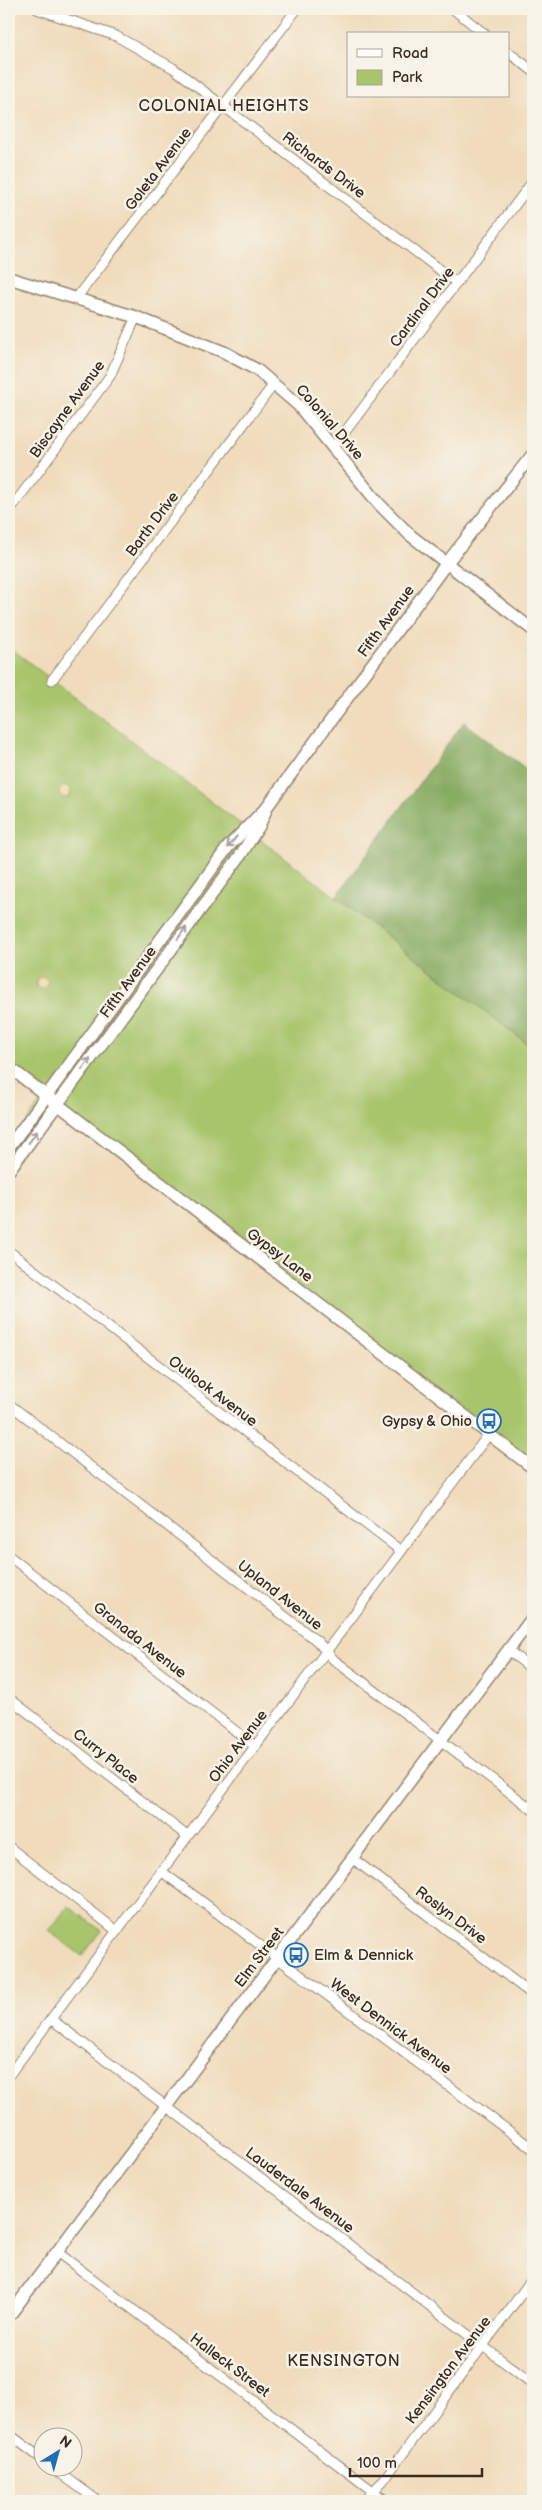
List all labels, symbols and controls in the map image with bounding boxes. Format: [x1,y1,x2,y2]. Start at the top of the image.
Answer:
legend [347,32,510,98]
text: Road [392,44,428,63]
text: Park [392,68,423,87]
district label: COLONIAL HEIGHTS [139,97,310,116]
street label: Goleta Avenue [121,124,196,215]
street label: Richards Drive [278,128,369,203]
street label: Cardinal Drive [386,263,459,351]
street label: Biscayne Avenue [26,357,109,462]
street label: Colonial Drive [292,381,368,464]
street label: Barth Drive [122,488,183,561]
street label: Fifth Avenue [354,582,419,661]
one-way arrow [226,836,238,849]
one-way arrow [177,927,188,941]
street label: Fifth Avenue [96,943,161,1022]
one-way arrow [81,1057,91,1071]
one-way arrow [28,1130,38,1144]
street label: Gypsy Lane [243,1224,317,1287]
street label: Outlook Avenue [164,1352,261,1431]
bus stop icon: Gypsy & Ohio [476,1408,502,1434]
place label: Gypsy & Ohio [382,1412,472,1431]
street label: Upland Avenue [233,1556,326,1635]
street label: Granada Avenue [89,1598,190,1683]
street label: Ohio Avenue [205,1706,272,1786]
street label: Curry Place [69,1725,143,1788]
street label: Roslyn Drive [411,1882,490,1948]
street label: Elm Street [231,1923,288,1991]
bus stop icon: Elm & Dennick [283,1942,309,1968]
place label: Elm & Dennick [314,1946,414,1965]
street label: West Dennick Avenue [326,1974,455,2078]
street label: Lauderdale Avenue [242,2143,358,2238]
street label: Kensington Avenue [402,2312,495,2428]
street label: Halleck Street [186,2329,274,2402]
district label: KENSINGTON [287,2352,401,2371]
north arrow [32,2428,82,2478]
text: N [56,2432,75,2452]
scale bar [350,2445,482,2477]
text: 100 m [357,2454,397,2473]

